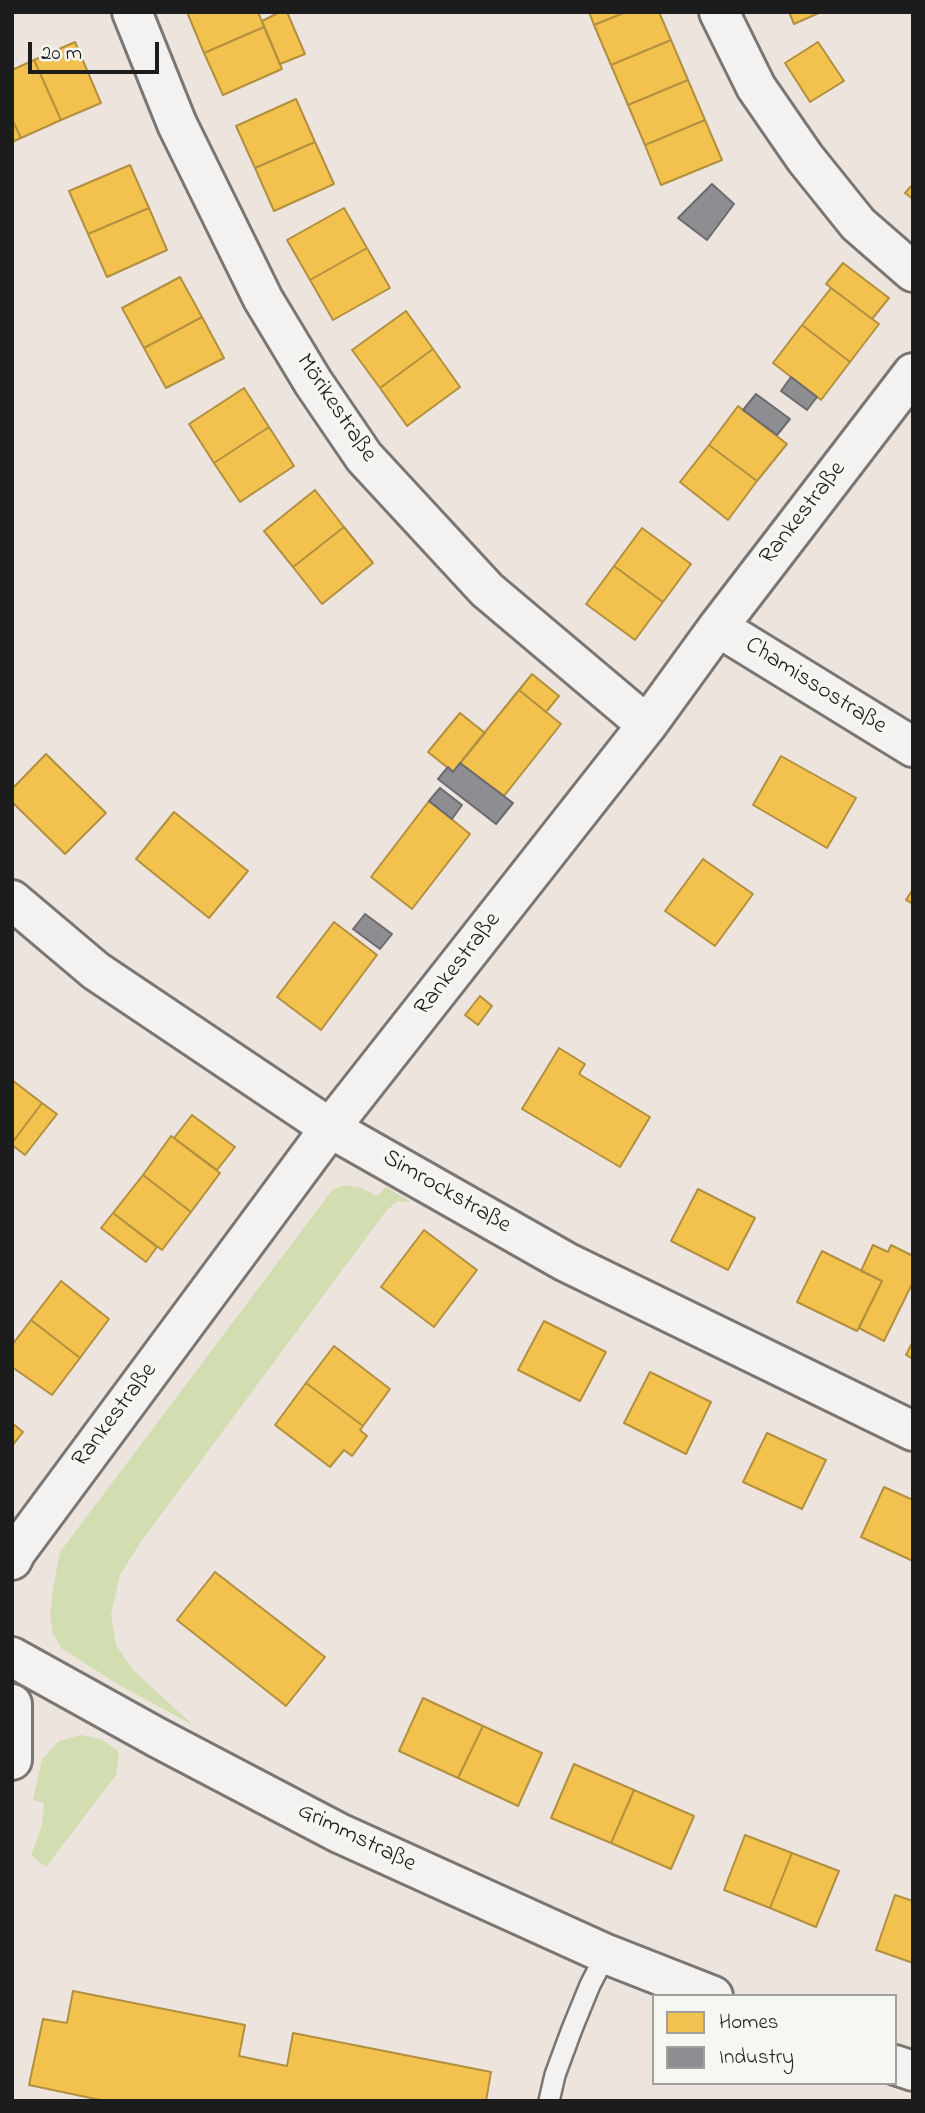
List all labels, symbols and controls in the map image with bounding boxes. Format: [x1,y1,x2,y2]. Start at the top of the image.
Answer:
scale bar [32,28,163,72]
text: 20 m [41,39,82,69]
street label: Mörikestraße [288,350,382,468]
street label: Rankestraße [755,457,853,571]
street label: Chamissostraße [739,632,891,742]
street label: Rankestraße [410,908,508,1022]
street label: Simrockstraße [377,1145,515,1241]
street label: Rankestraße [67,1358,165,1474]
street label: Grimmstraße [292,1798,420,1880]
legend [652,1994,897,2085]
text: Homes [719,2008,779,2038]
text: Industry [719,2043,794,2073]

